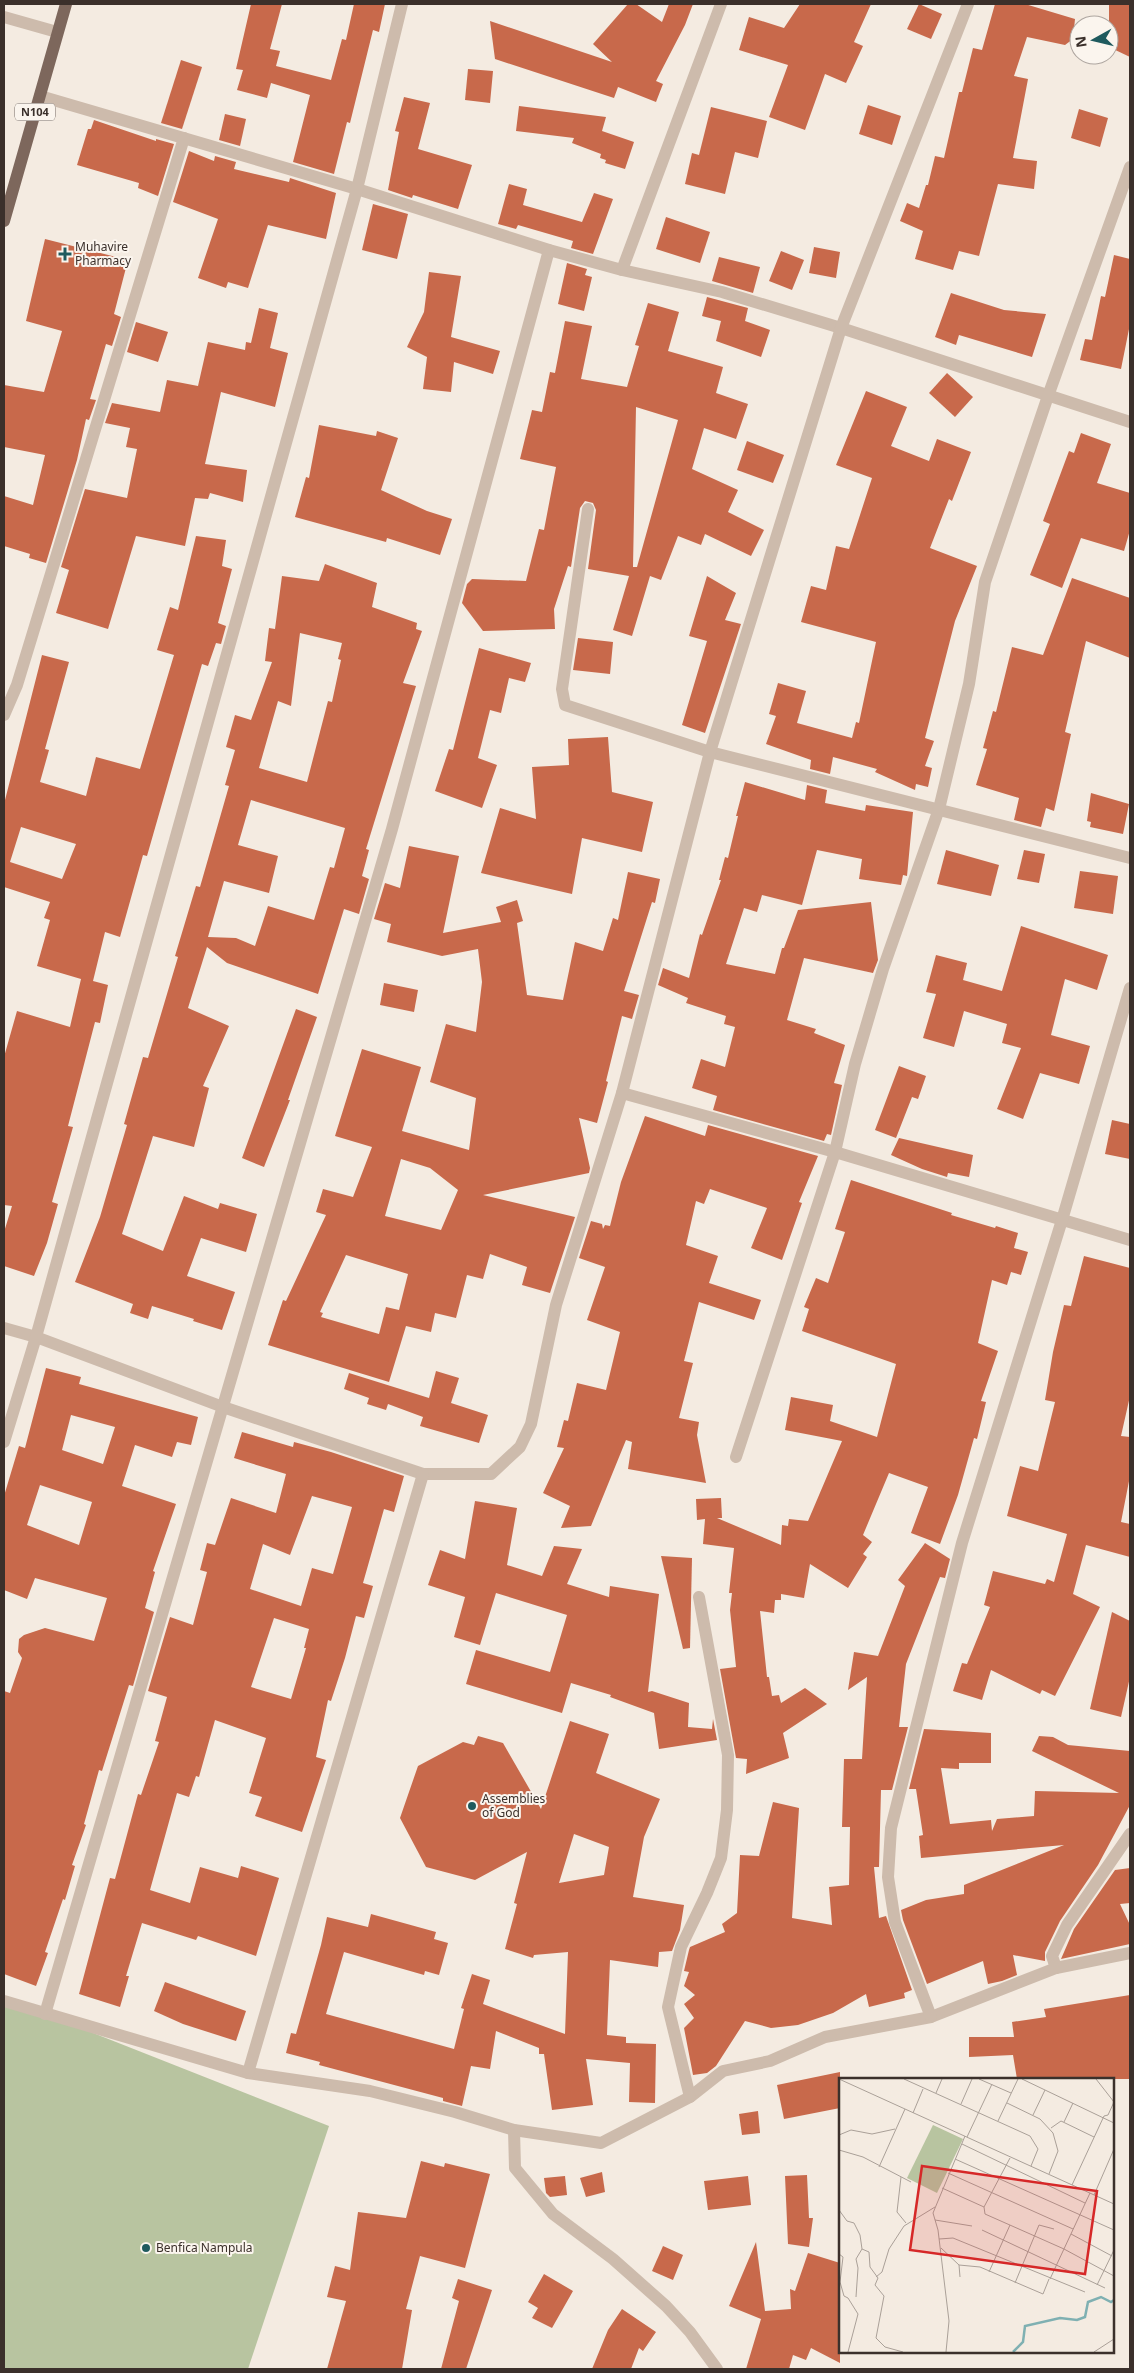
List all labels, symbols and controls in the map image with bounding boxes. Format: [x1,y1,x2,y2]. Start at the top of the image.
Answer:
north arrow [1069,15,1119,65]
text: N [1070,35,1091,49]
road number: N104 [15,104,55,120]
place label: Muhavire Pharmacy [75,238,132,269]
marker: Muhavire Pharmacy [59,248,71,260]
place label: Assemblies of God [482,1790,545,1821]
marker: Assemblies of God [466,1800,478,1812]
inset map [839,2078,1114,2353]
place label: Benfica Nampula [156,2239,253,2256]
marker: Benfica Nampula [140,2242,152,2254]

